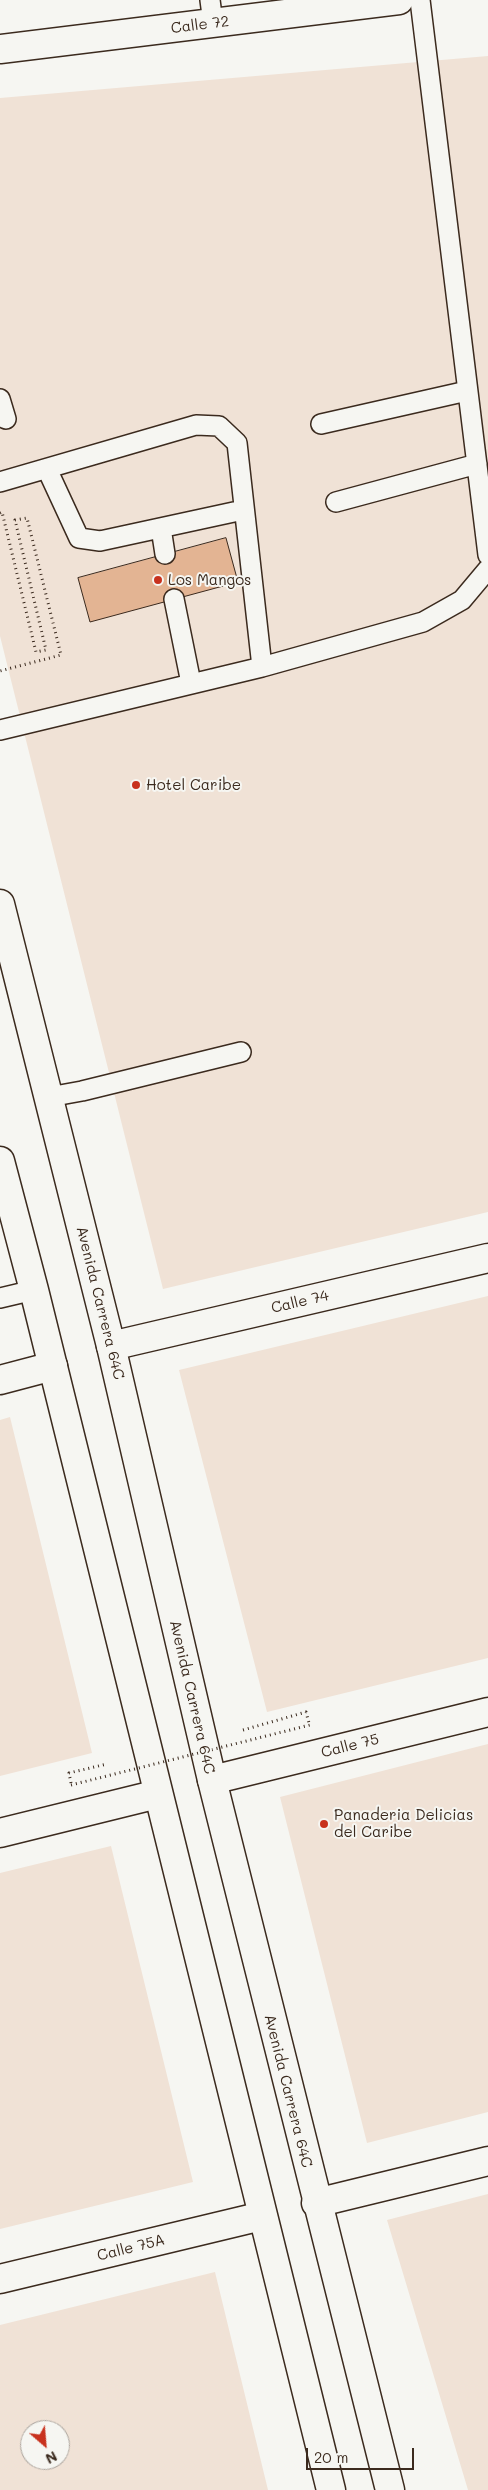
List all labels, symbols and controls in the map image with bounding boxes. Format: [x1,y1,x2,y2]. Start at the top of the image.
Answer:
street label: Calle 72 [170,13,230,37]
place label: Los Mangos [168,571,251,589]
marker: Los Mangos [152,574,164,586]
place label: Hotel Caribe [146,776,241,794]
marker: Hotel Caribe [130,779,142,791]
street label: Avenida Carrera 64C [72,1225,128,1381]
street label: Calle 74 [269,1287,331,1317]
street label: Avenida Carrera 64C [166,1618,218,1776]
street label: Calle 75 [319,1730,381,1762]
place label: Panaderia Delicias del Caribe [334,1806,473,1841]
marker: Panaderia Delicias del Caribe [318,1818,330,1830]
street label: Avenida Carrera 64C [260,2013,316,2169]
street label: Calle 75A [95,2231,167,2265]
north arrow [20,2420,70,2470]
scale bar [308,2438,416,2470]
text: N [43,2447,61,2469]
text: 20 m [314,2447,348,2467]

